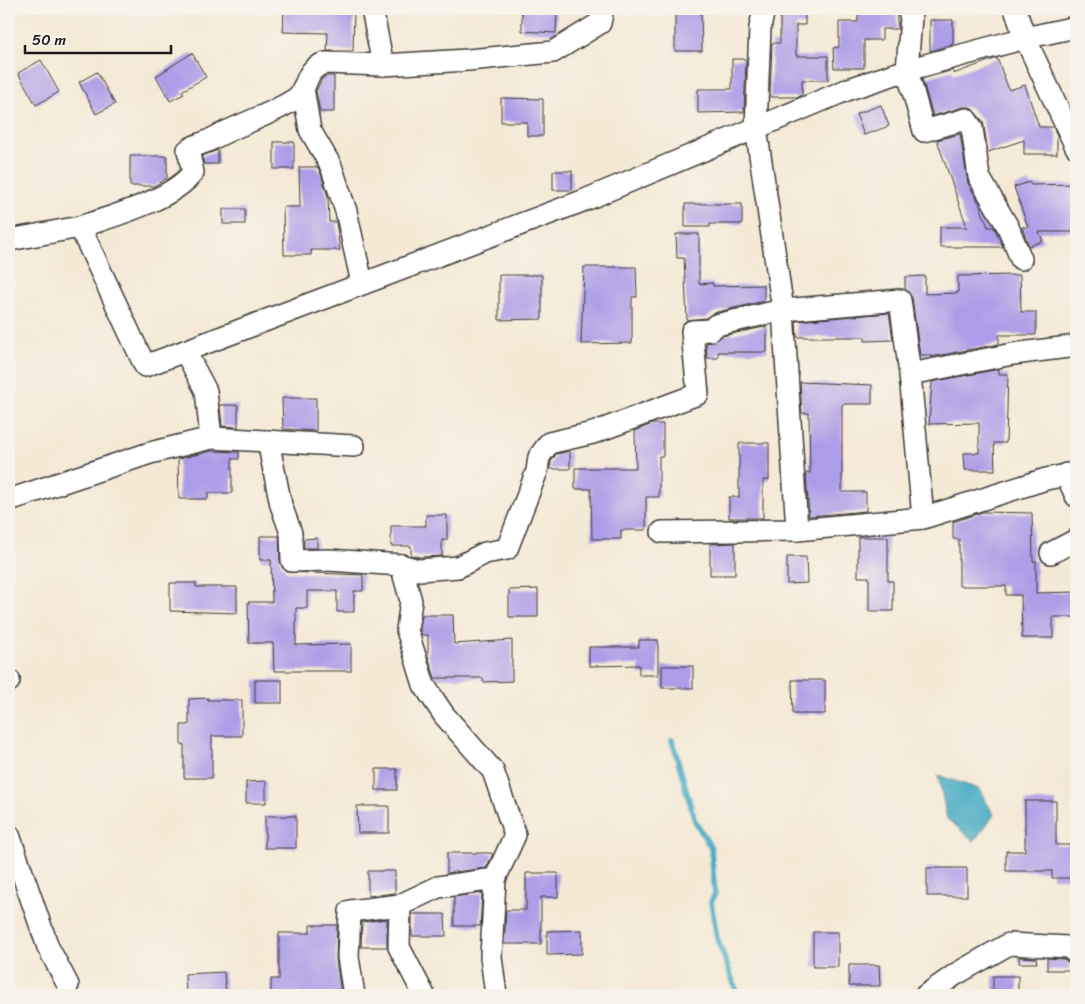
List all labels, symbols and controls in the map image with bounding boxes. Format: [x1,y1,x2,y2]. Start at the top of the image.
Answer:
scale bar [25,22,171,54]
text: 50 m [32,27,67,53]

